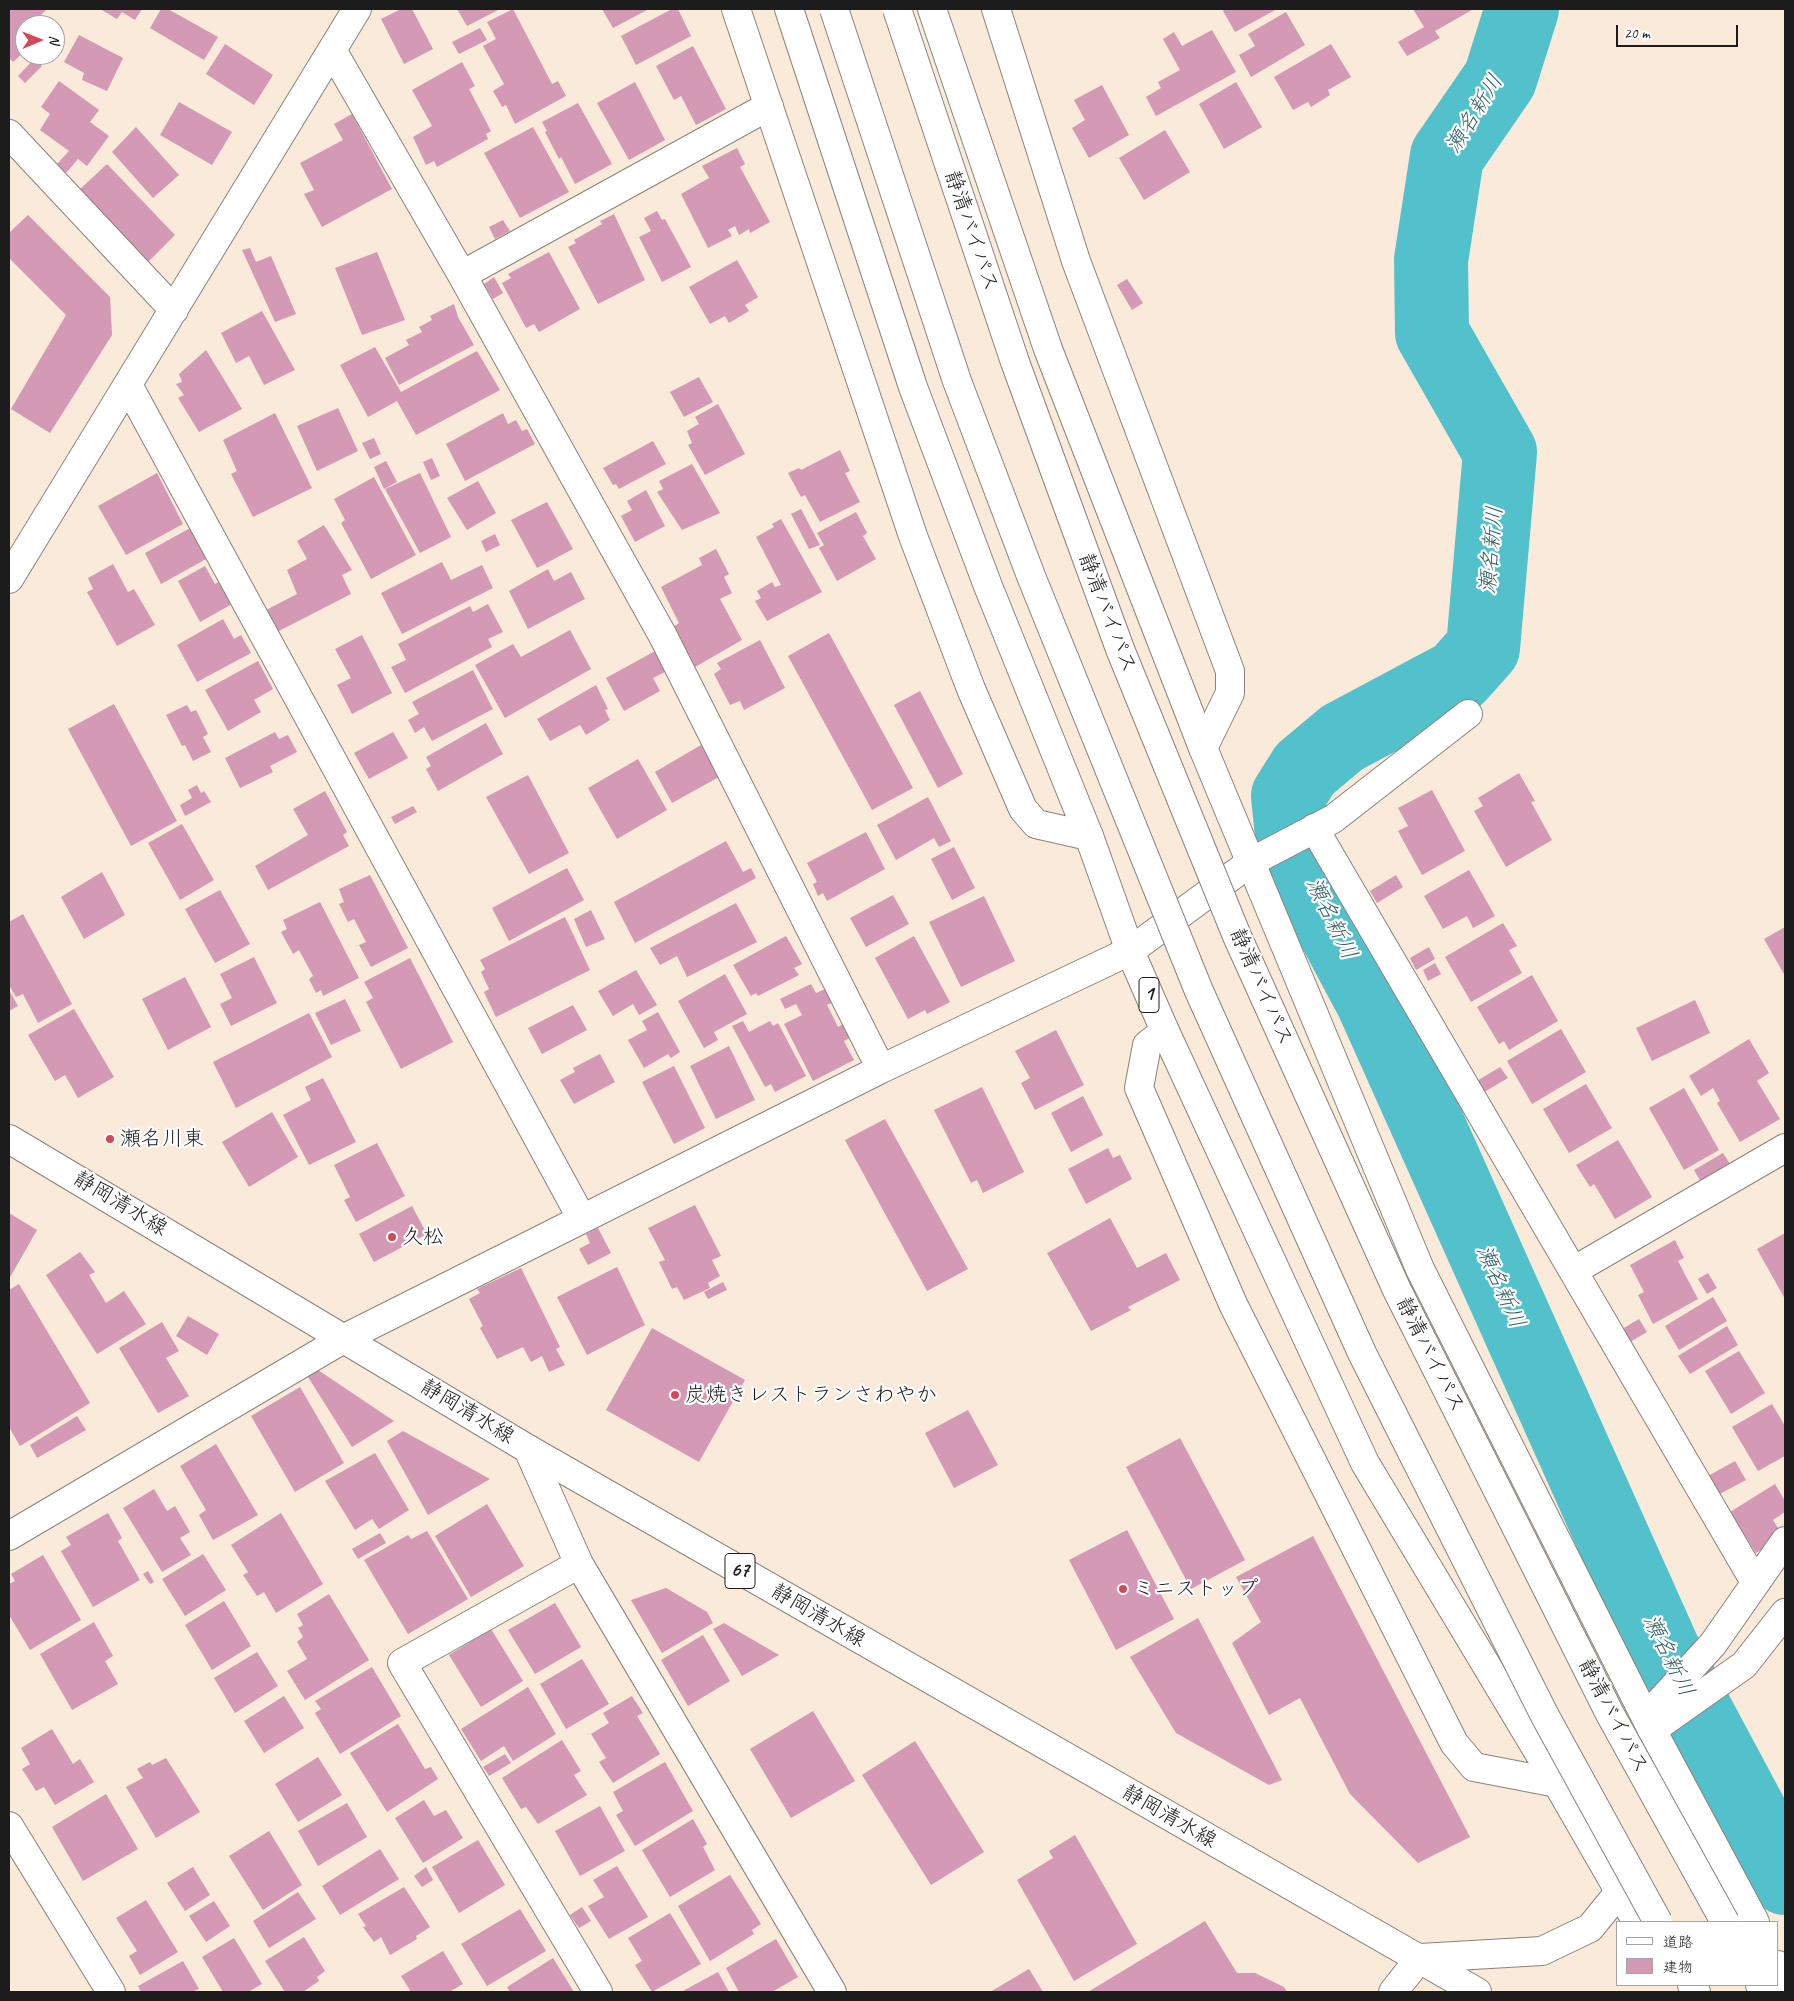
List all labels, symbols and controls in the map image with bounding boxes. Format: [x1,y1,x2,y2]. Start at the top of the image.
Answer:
north arrow [15,15,65,65]
scale bar [1619,15,1742,47]
text: 20 m [1624,24,1650,43]
text: N [46,35,63,44]
water label: 瀬名新川 [1440,70,1510,158]
street label: 静清バイパス [939,167,1003,295]
water label: 瀬名新川 [1475,505,1509,595]
street label: 静清バイパス [1073,550,1141,676]
water label: 瀬名新川 [1300,874,1362,964]
street label: 静清バイパス [1224,924,1298,1050]
road number: 1 [1139,978,1159,1012]
place label: 瀬名川東 [120,1126,204,1152]
marker: 瀬名川東 [104,1133,116,1145]
street label: 静岡清水線 [69,1166,171,1242]
place label: 久松 [402,1224,444,1250]
marker: 久松 [386,1231,398,1243]
water label: 瀬名新川 [1470,1241,1530,1333]
street label: 静清バイパス [1390,1293,1470,1417]
street label: 静岡清水線 [416,1374,518,1450]
place label: 炭焼きレストランさわやか [685,1382,937,1408]
marker: 炭焼きレストランさわやか [669,1389,681,1401]
road number: 67 [725,1554,755,1588]
place label: ミニストップ [1133,1576,1259,1602]
street label: 静岡清水線 [766,1579,870,1653]
marker: ミニストップ [1117,1583,1129,1595]
water label: 瀬名新川 [1637,1611,1699,1701]
street label: 静清バイパス [1572,1654,1654,1778]
street label: 静岡清水線 [1117,1780,1221,1854]
legend [1616,1921,1779,1986]
text: 道路 [1663,1933,1693,1952]
text: 建物 [1663,1958,1693,1977]

